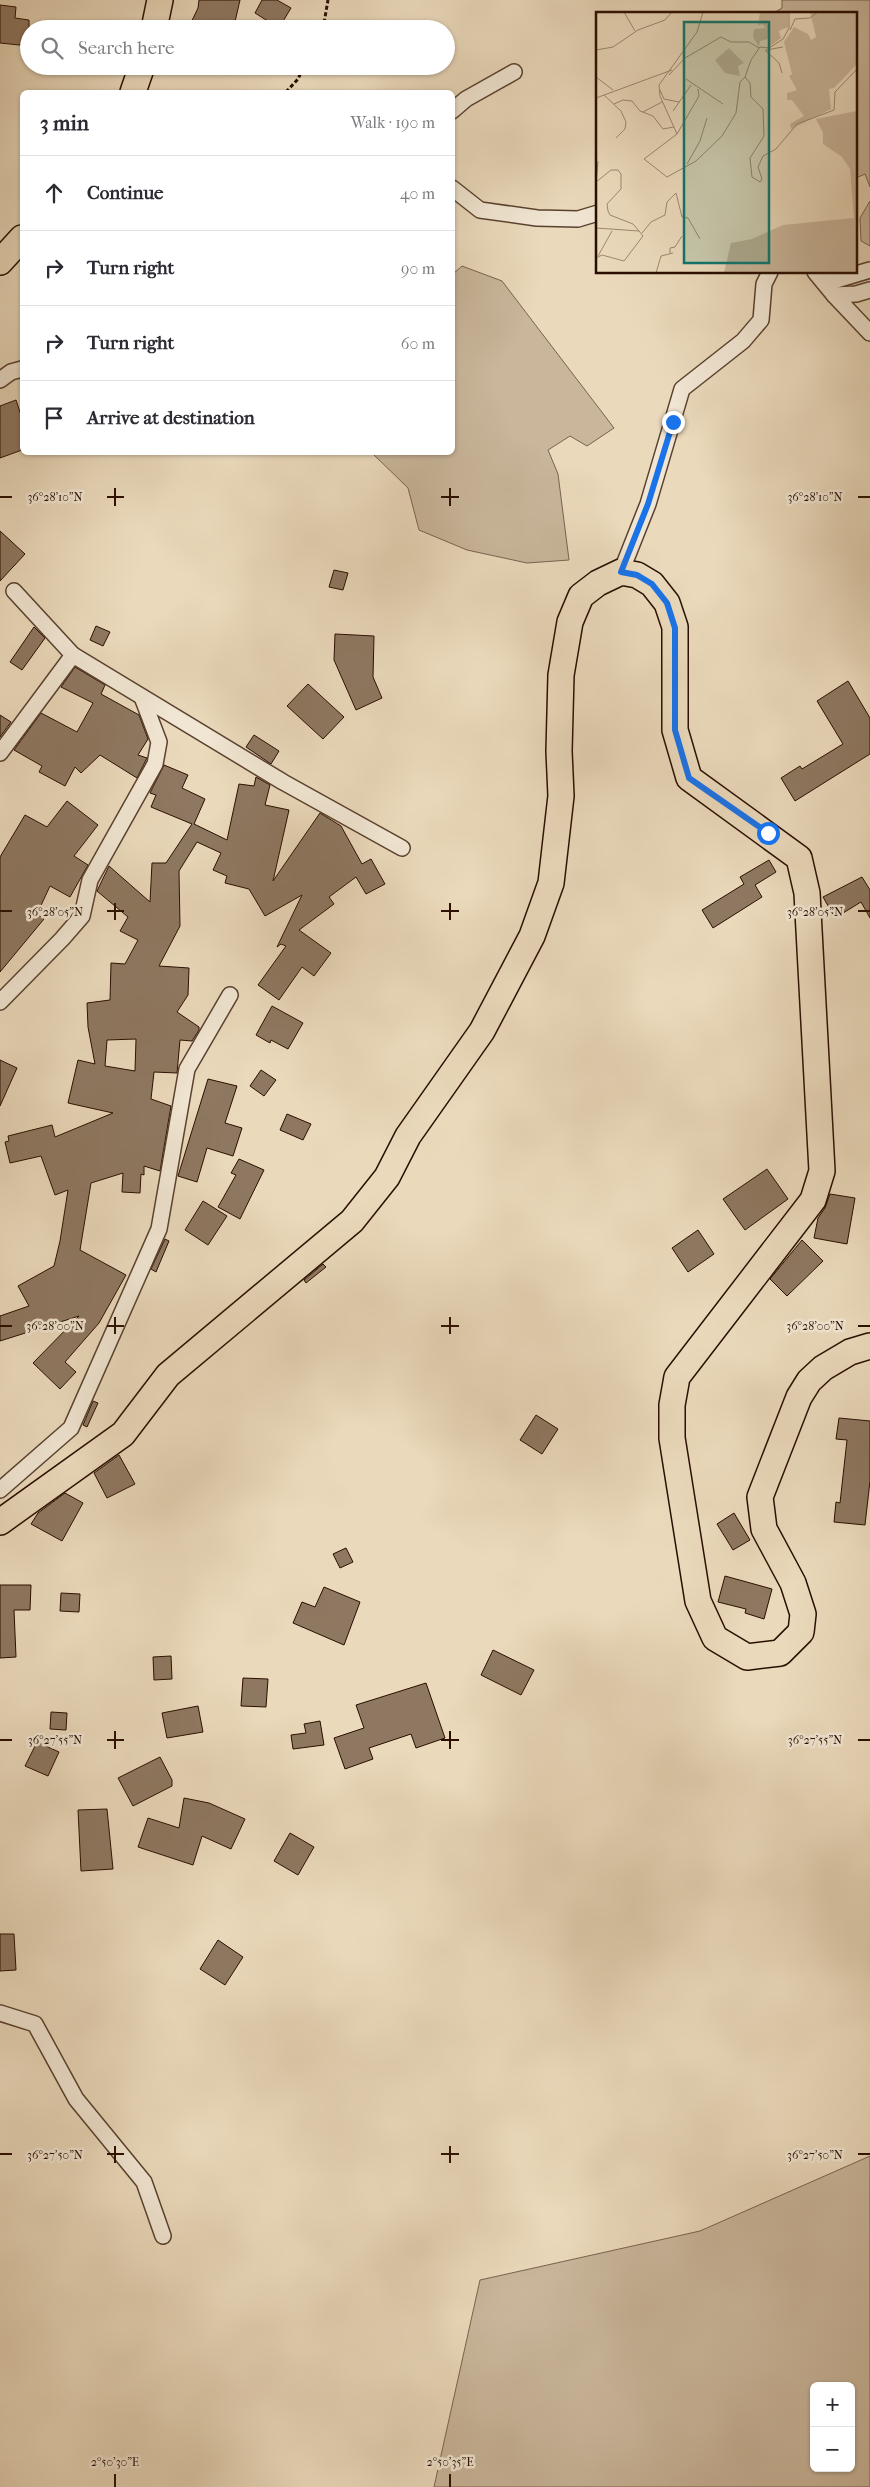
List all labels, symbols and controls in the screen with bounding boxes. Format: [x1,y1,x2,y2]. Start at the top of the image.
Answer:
inset map [596,12,858,274]
search box [20,20,455,75]
icon: search [38,34,66,62]
text: Search here [78,37,174,59]
text: 3 min [40,111,89,135]
text: Walk · 190 m [351,113,435,132]
icon: ahead [40,179,68,207]
text: Continue [87,182,163,204]
text: 40 m [400,184,435,203]
icon: right [40,254,68,282]
text: Turn right [87,257,174,279]
text: 90 m [401,259,435,278]
icon: right [40,329,68,357]
text: Turn right [87,332,174,354]
text: 60 m [401,334,435,353]
icon: arrive [40,404,68,432]
text: Arrive at destination [87,407,255,429]
route end [662,411,685,434]
text: 36°28'10"N [27,490,83,504]
text: 36°28'10"N [787,490,843,504]
route start [757,822,780,845]
text: 36°28'05"N [27,905,83,919]
text: 36°28'05"N [787,905,843,919]
text: 36°28'00"N [26,1319,84,1333]
text: 36°28'00"N [786,1319,844,1333]
text: 36°27'55"N [28,1733,82,1747]
text: 36°27'55"N [788,1733,842,1747]
text: 36°27'50"N [27,2148,83,2162]
text: 36°27'50"N [787,2148,843,2162]
map controls [810,2382,855,2472]
button: + [810,2382,855,2427]
button: − [810,2427,855,2472]
text: 2°50'30"E [91,2455,139,2469]
text: 2°50'35"E [427,2455,473,2469]

